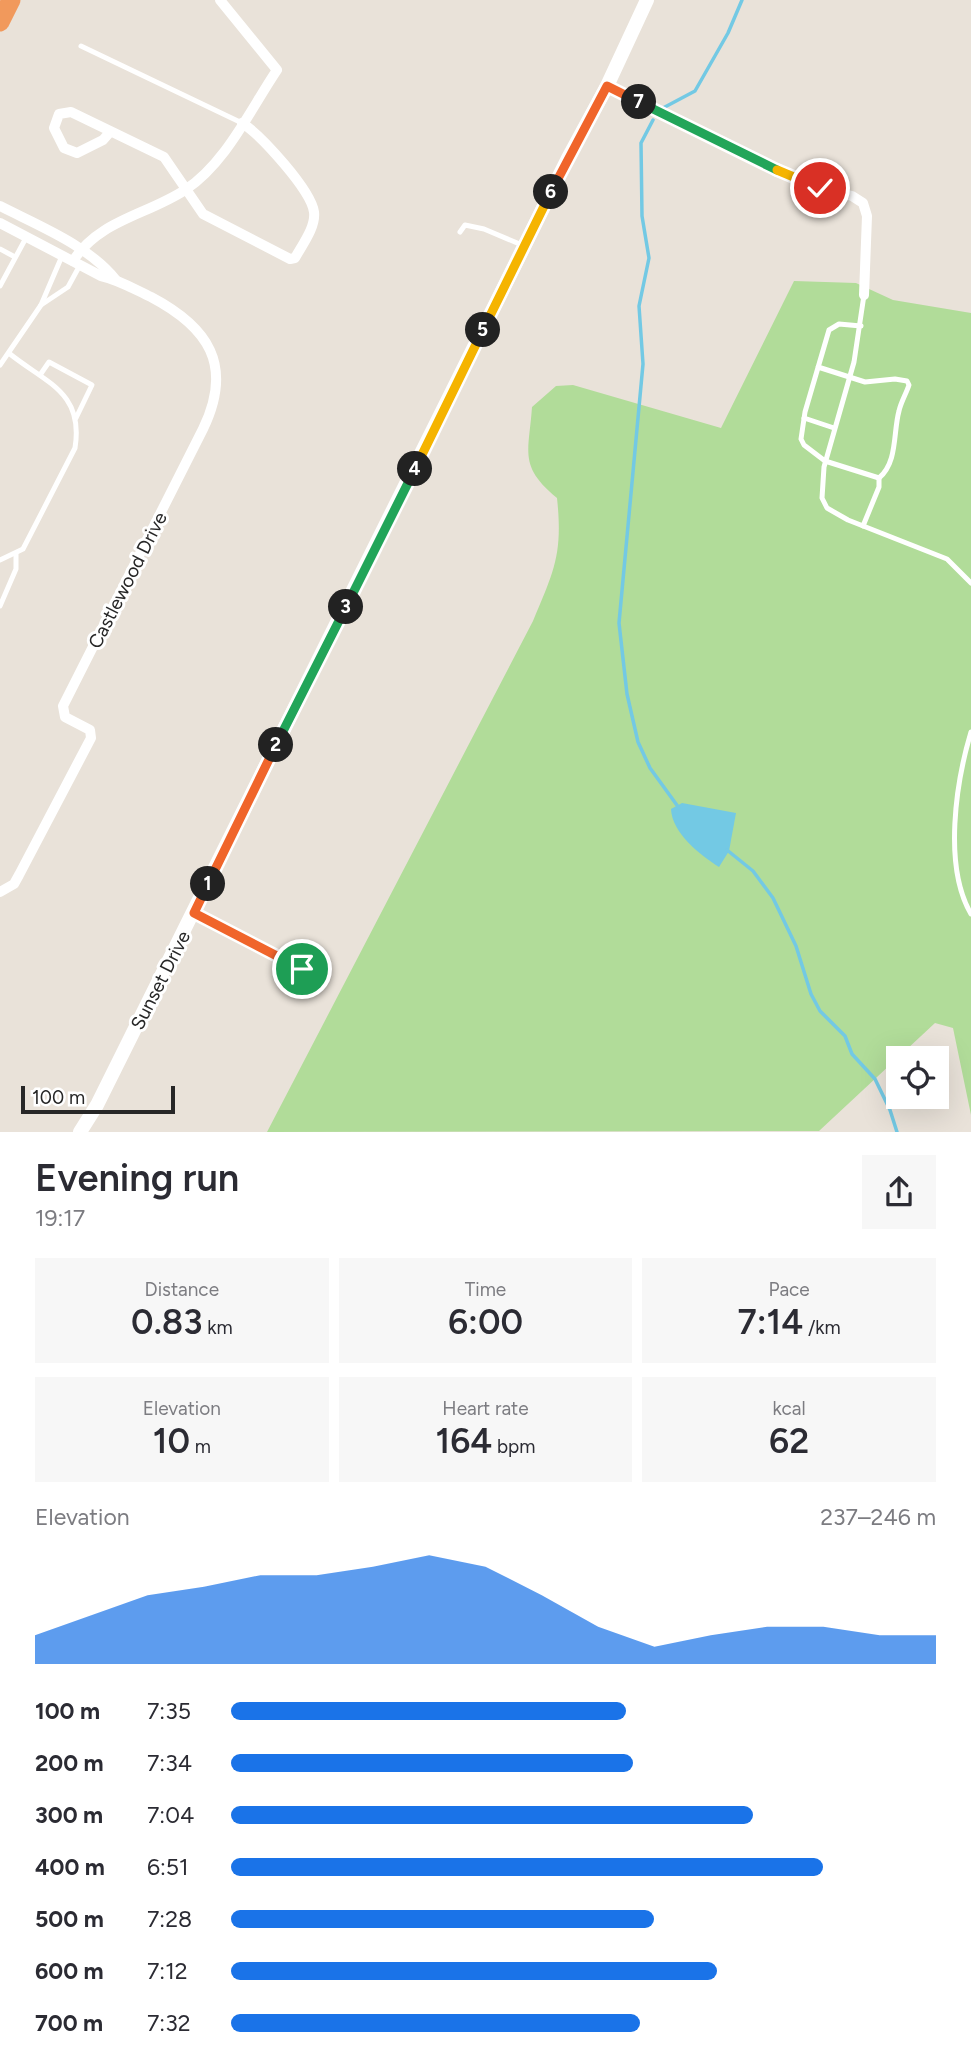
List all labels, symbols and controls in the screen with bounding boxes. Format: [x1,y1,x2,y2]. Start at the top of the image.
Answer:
pin: 7 [622,84,656,119]
text: 7 [633,90,644,113]
pin [790,158,850,218]
icon: check [801,169,839,207]
pin: 6 [534,174,568,210]
text: 6 [545,180,556,203]
pin: 5 [466,312,500,348]
text: 5 [477,318,488,341]
pin: 4 [398,452,432,486]
text: 4 [408,457,421,480]
street label: Castlewood Drive [83,508,172,652]
pin: 3 [328,590,364,624]
text: 3 [340,595,351,618]
pin: 2 [258,728,294,762]
text: 2 [270,733,281,756]
pin: 1 [190,866,226,902]
text: 1 [203,872,212,895]
street label: Sunset Drive [126,927,195,1034]
pin [272,939,332,999]
icon: arrive [283,950,321,988]
map controls [886,1046,949,1109]
button: locate [886,1046,949,1109]
scale bar [21,1083,175,1114]
text: 100 m [32,1086,85,1109]
text: Evening run [35,1155,239,1201]
button: share [862,1155,936,1229]
text: 19:17 [35,1204,85,1232]
text: Distance [145,1278,219,1301]
text: Time [465,1278,506,1301]
text: Pace [769,1278,810,1301]
text: 0.83 [131,1301,203,1343]
text: 6:00 [448,1301,523,1343]
text: 7:14 [738,1301,803,1343]
text: km [203,1316,233,1339]
text: /km [803,1316,841,1339]
text: Elevation [143,1397,221,1420]
text: Heart rate [442,1397,529,1420]
text: kcal [773,1397,806,1420]
text: 10 [153,1420,190,1462]
text: 164 [436,1420,492,1462]
text: 62 [769,1420,809,1462]
text: m [190,1435,211,1458]
text: bpm [492,1435,535,1458]
text: Elevation [35,1503,130,1531]
text: 237–246 m [820,1503,936,1531]
text: 100 m [35,1697,100,1725]
text: 7:35 [147,1697,191,1725]
text: 200 m [35,1749,104,1777]
text: 7:34 [147,1749,192,1777]
text: 300 m [35,1801,103,1829]
text: 7:04 [147,1801,194,1829]
text: 400 m [35,1853,105,1881]
text: 6:51 [147,1853,189,1881]
text: 500 m [35,1905,104,1933]
text: 7:28 [147,1905,192,1933]
text: 600 m [35,1957,104,1985]
text: 7:12 [147,1957,188,1985]
text: 700 m [35,2009,103,2037]
text: 7:32 [147,2009,191,2037]

